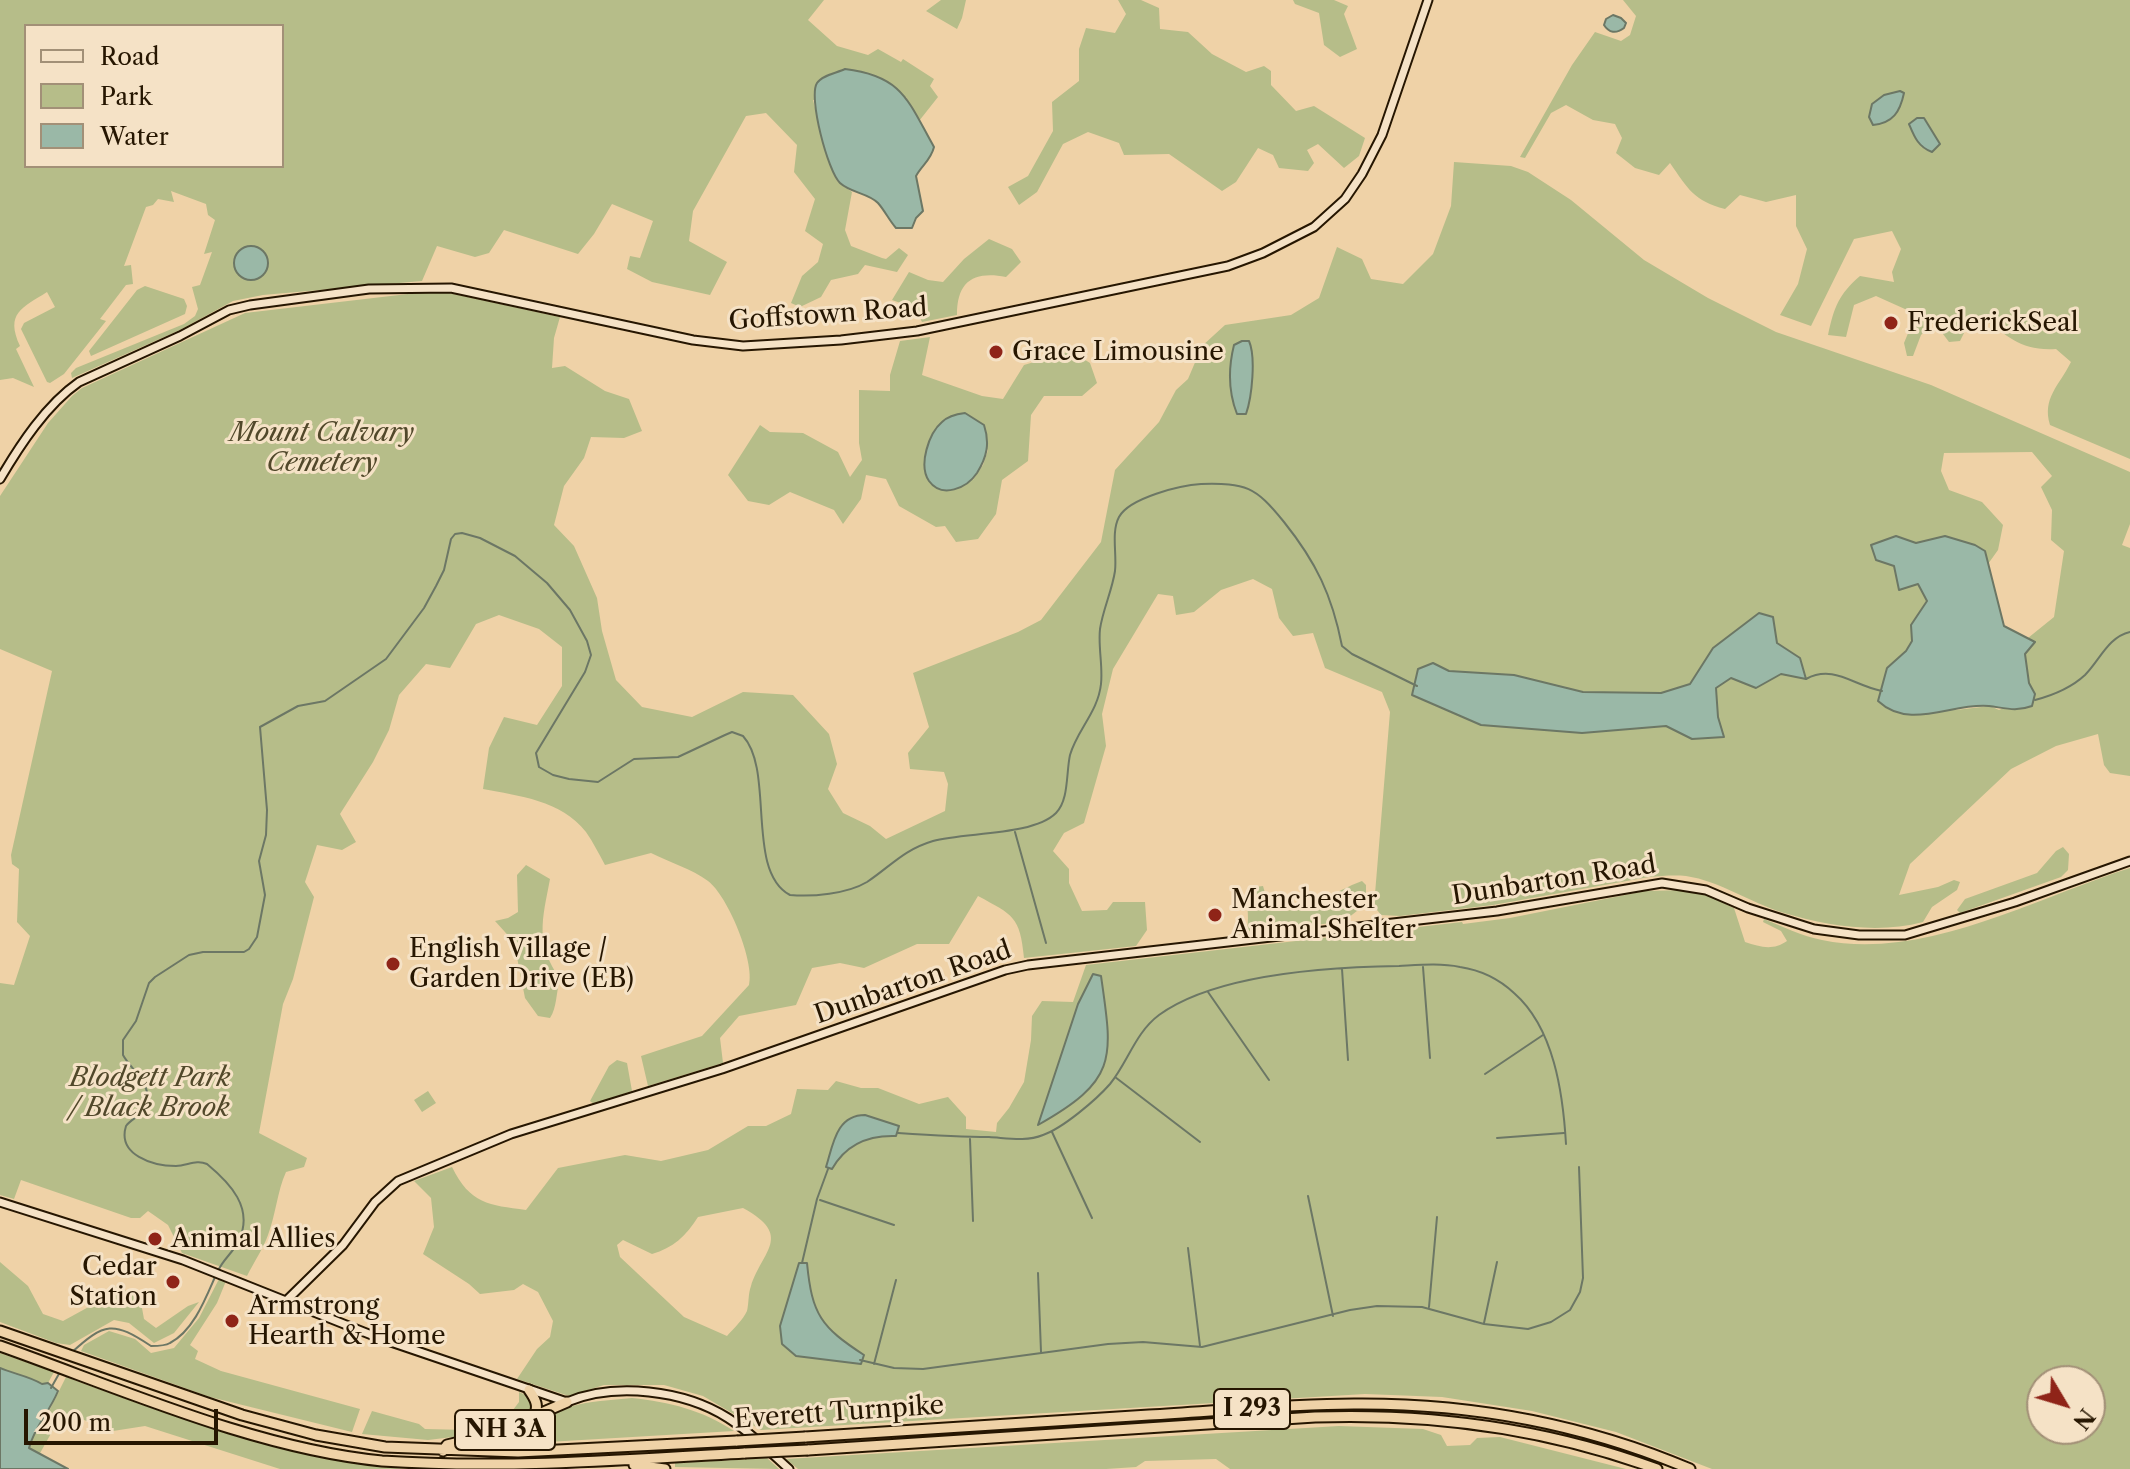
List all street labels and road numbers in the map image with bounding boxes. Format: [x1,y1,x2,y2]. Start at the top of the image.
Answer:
street label: Goffstown Road [728,292,928,338]
street label: Dunbarton Road [1450,849,1658,913]
street label: Dunbarton Road [810,935,1016,1031]
road number: I 293 [1214,1389,1290,1429]
street label: Everett Turnpike [733,1390,945,1436]
road number: NH 3A [455,1410,555,1450]

